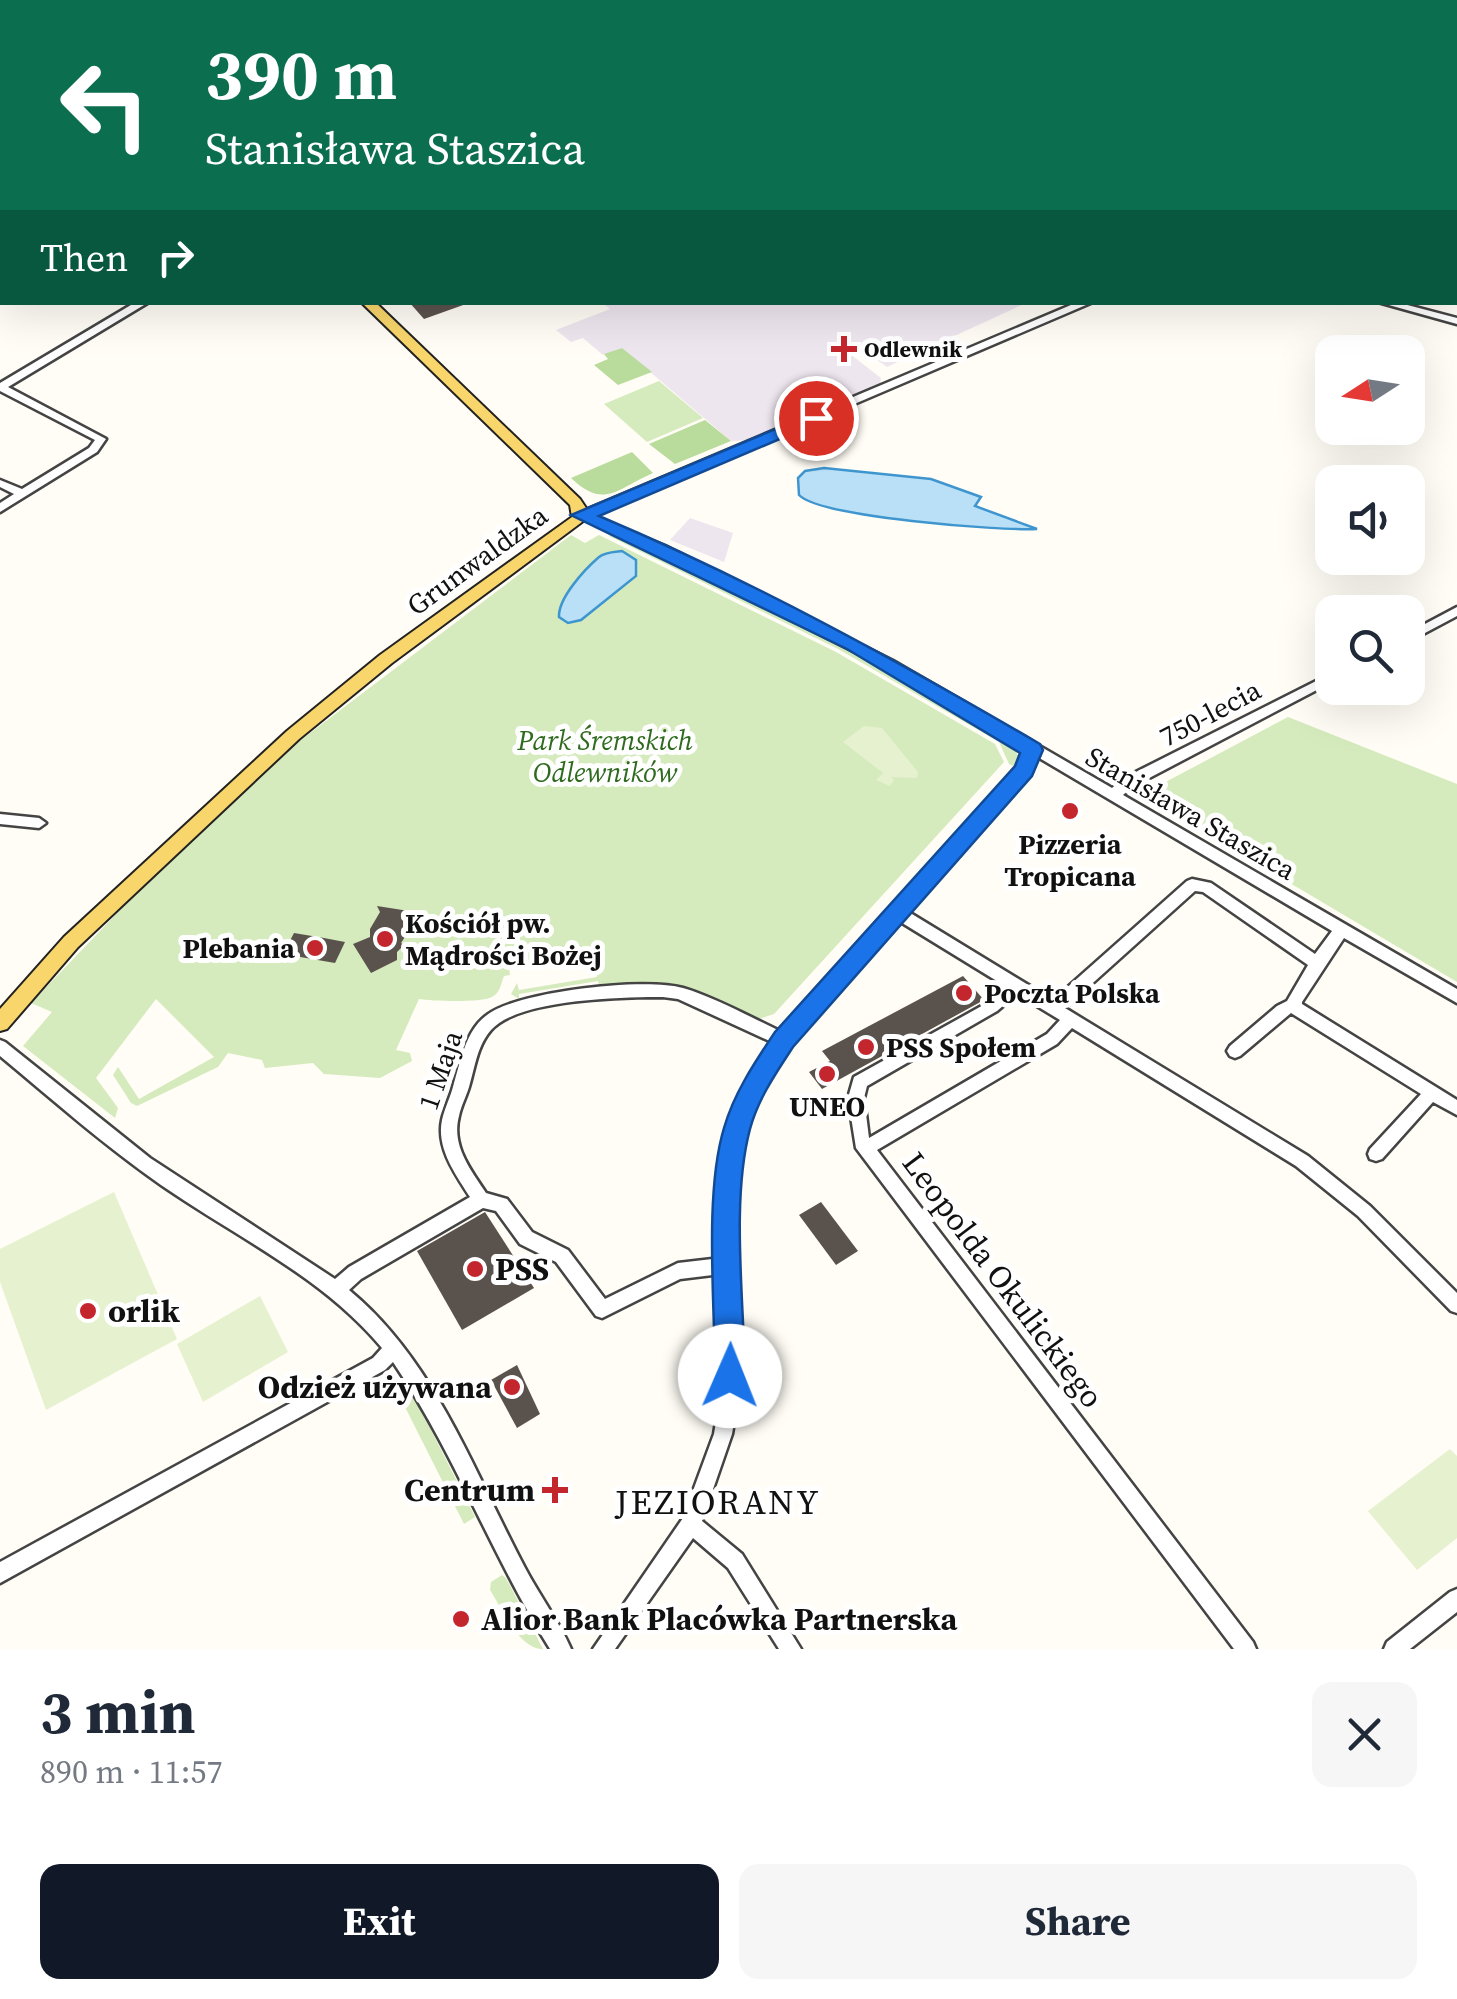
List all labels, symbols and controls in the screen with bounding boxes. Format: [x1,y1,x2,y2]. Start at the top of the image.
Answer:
text: 390 m [205,26,397,122]
icon: left [40,40,170,170]
text: Stanisława Staszica [205,117,585,179]
icon: right [148,230,203,285]
text: Then [40,232,128,284]
place label: Odlewnik [864,334,963,364]
north arrow [1315,335,1425,445]
map controls [1315,335,1425,705]
marker: Odlewnik [833,338,855,360]
pin [774,376,859,461]
icon: arrive [789,391,844,446]
button: sound [1315,465,1425,575]
street label: Grunwaldzka [399,496,556,624]
button: search [1315,595,1425,705]
street label: 750-lecia [1153,670,1268,756]
park label: Park Śremskich Odlewników [516,721,693,791]
street label: Stanisława Staszica [1079,737,1304,889]
marker: Pizzeria Tropicana [1059,800,1081,822]
place label: Pizzeria Tropicana [1004,825,1136,895]
place label: Kościół pw. Mądrości Bożej [405,904,602,974]
marker: Kościół pw. Mądrości Bożej [374,928,396,950]
place label: Plebania [182,929,295,967]
marker: Plebania [304,937,326,959]
place label: Poczta Polska [984,974,1160,1012]
marker: Poczta Polska [953,982,975,1004]
street label: 1 Maja [409,1025,471,1115]
place label: PSS Społem [886,1028,1036,1066]
marker: PSS Społem [855,1036,877,1058]
marker: UNEO [816,1063,838,1085]
place label: UNEO [789,1087,865,1125]
street label: Leopolda Okulickiego [892,1143,1114,1417]
place label: PSS [495,1247,549,1291]
marker: PSS [464,1258,486,1280]
place label: orlik [108,1289,181,1333]
marker: orlik [77,1300,99,1322]
position arrow [678,1324,782,1428]
place label: Odzież używana [258,1365,493,1409]
marker: Odzież używana [501,1376,523,1398]
place label: Centrum [404,1468,535,1512]
district label: JEZIORANY [614,1478,821,1526]
marker: Centrum [544,1479,566,1501]
place label: Alior Bank Placówka Partnerska [481,1597,958,1641]
marker: Alior Bank Placówka Partnerska [450,1608,472,1630]
text: 3 min [40,1671,196,1753]
button: close [1312,1682,1417,1787]
text: 890 m · 11:57 [40,1750,222,1794]
button: Exit [40,1864,719,1979]
button: Share [739,1864,1417,1979]

